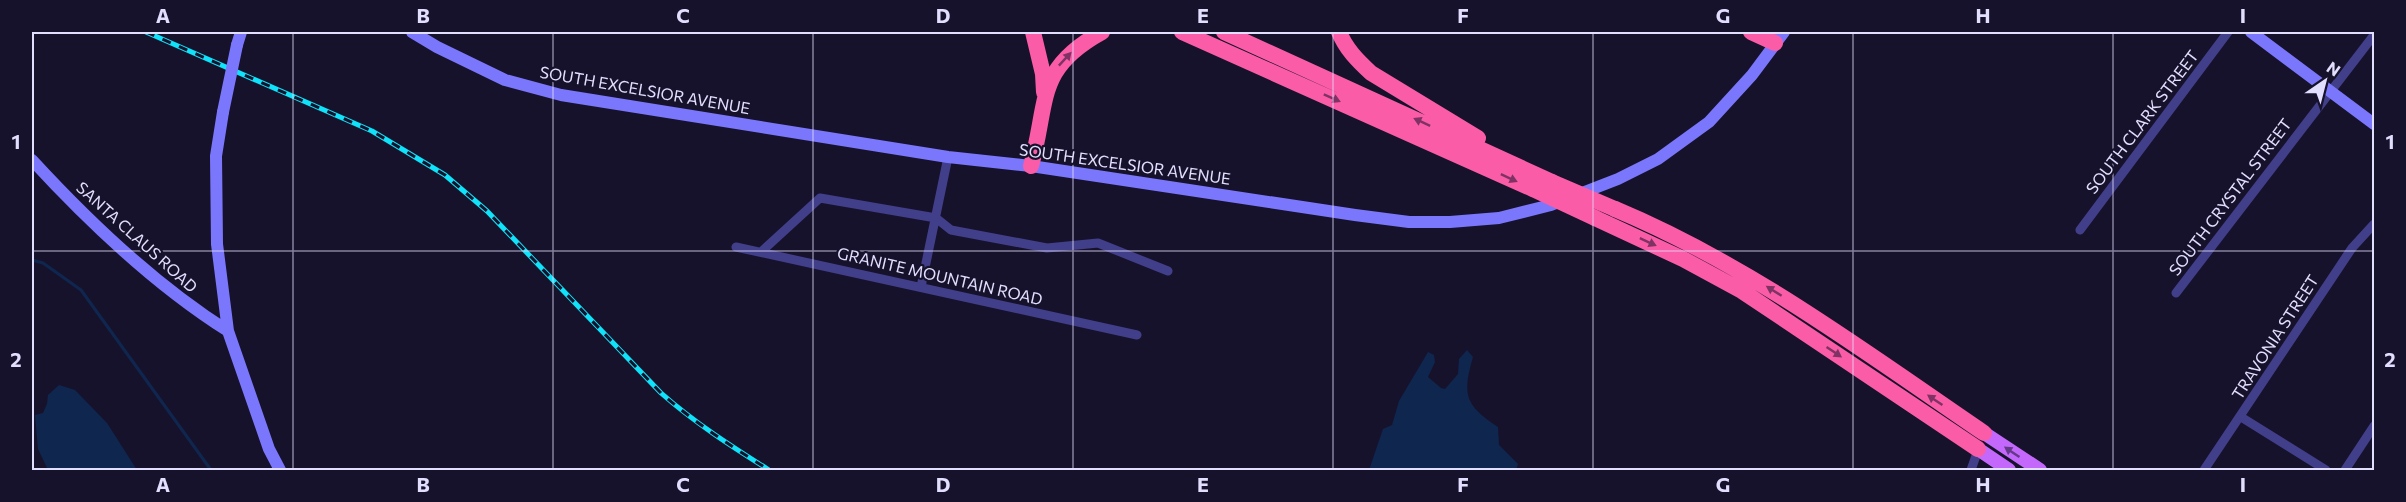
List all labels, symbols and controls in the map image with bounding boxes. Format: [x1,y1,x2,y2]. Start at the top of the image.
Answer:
text: A [156,3,170,27]
text: B [416,3,430,27]
text: C [676,3,690,27]
text: D [936,3,950,27]
text: E [1197,3,1209,27]
text: F [1457,3,1469,27]
text: G [1716,3,1730,27]
text: H [1976,3,1991,27]
text: I [2240,3,2246,27]
street label: SOUTH CLARK STREET [2081,46,2202,197]
one-way arrow [1058,51,1072,66]
north arrow [2295,51,2355,111]
text: N [2324,57,2344,80]
street label: SOUTH EXCELSIOR AVENUE [538,62,752,117]
one-way arrow [1323,93,1341,103]
street label: SOUTH CRYSTAL STREET [2164,115,2295,279]
one-way arrow [1413,117,1431,127]
text: 1 [11,129,21,153]
text: 1 [2385,129,2395,153]
street label: SOUTH EXCELSIOR AVENUE [1018,139,1232,188]
one-way arrow [1501,174,1518,183]
street label: SANTA CLAUS ROAD [73,177,202,296]
one-way arrow [1640,238,1657,247]
street label: GRANITE MOUNTAIN ROAD [836,243,1045,308]
street label: TRAVONIA STREET [2227,271,2322,403]
one-way arrow [1766,285,1782,297]
one-way arrow [1826,346,1842,357]
text: 2 [10,347,22,371]
text: 2 [2384,347,2396,371]
one-way arrow [1928,394,1944,406]
one-way arrow [2004,446,2020,457]
text: A [156,472,170,496]
text: B [416,472,430,496]
text: C [676,472,690,496]
text: D [936,472,950,496]
text: E [1197,472,1209,496]
text: F [1457,472,1469,496]
text: G [1716,472,1730,496]
text: H [1976,472,1991,496]
text: I [2240,472,2246,496]

